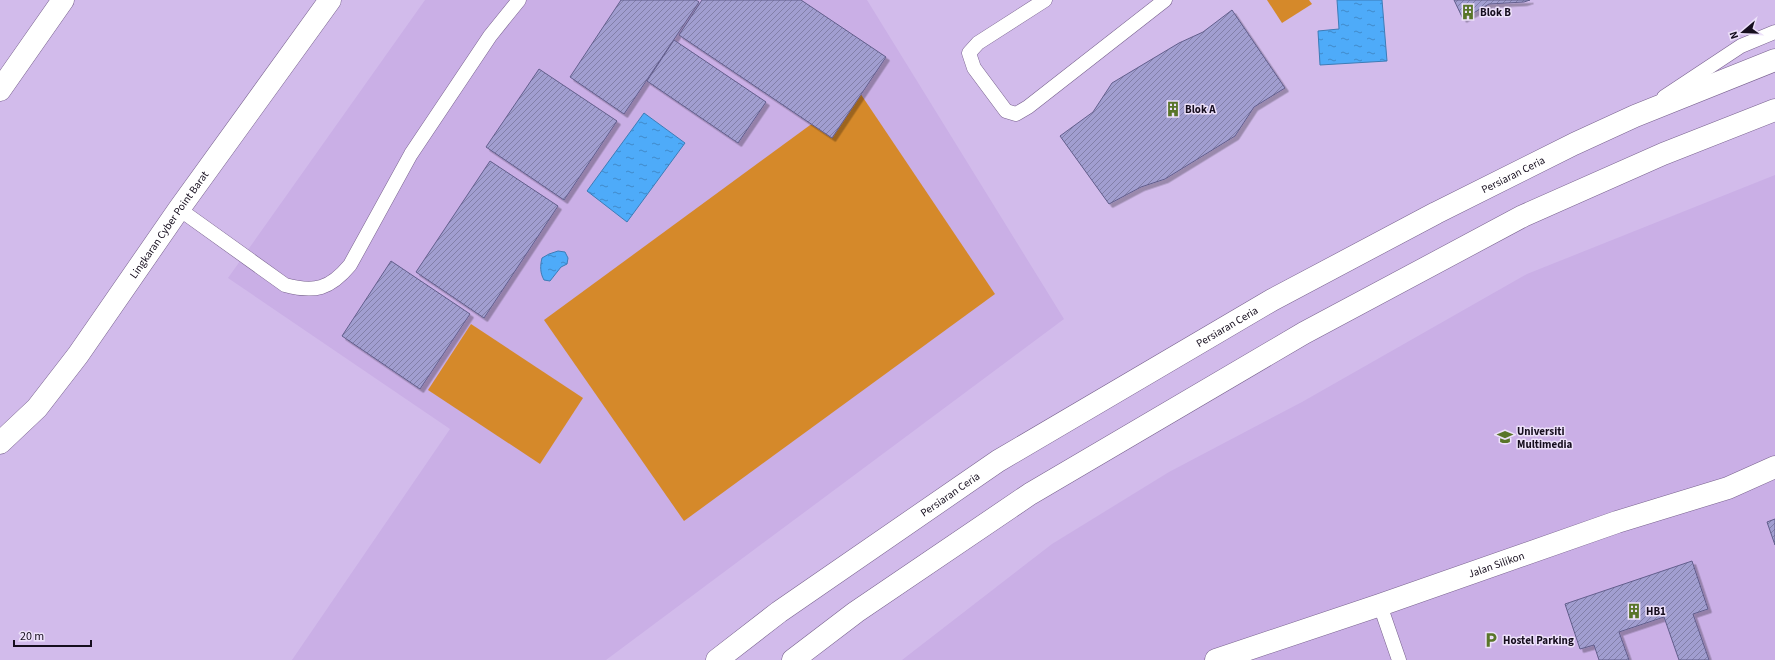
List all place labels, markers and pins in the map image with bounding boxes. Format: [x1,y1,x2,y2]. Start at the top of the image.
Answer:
building icon: Blok B [1459,3,1477,21]
place label: Blok B [1480,5,1511,20]
building icon: Blok A [1164,100,1182,118]
place label: Blok A [1185,102,1216,117]
place label: Universiti Multimedia [1517,424,1572,452]
school or university icon: Universiti Multimedia [1496,428,1514,446]
building icon: HB1 [1625,602,1643,620]
place label: HB1 [1646,604,1666,619]
parking icon: Hostel Parking [1482,631,1500,649]
place label: Hostel Parking [1503,633,1574,648]

